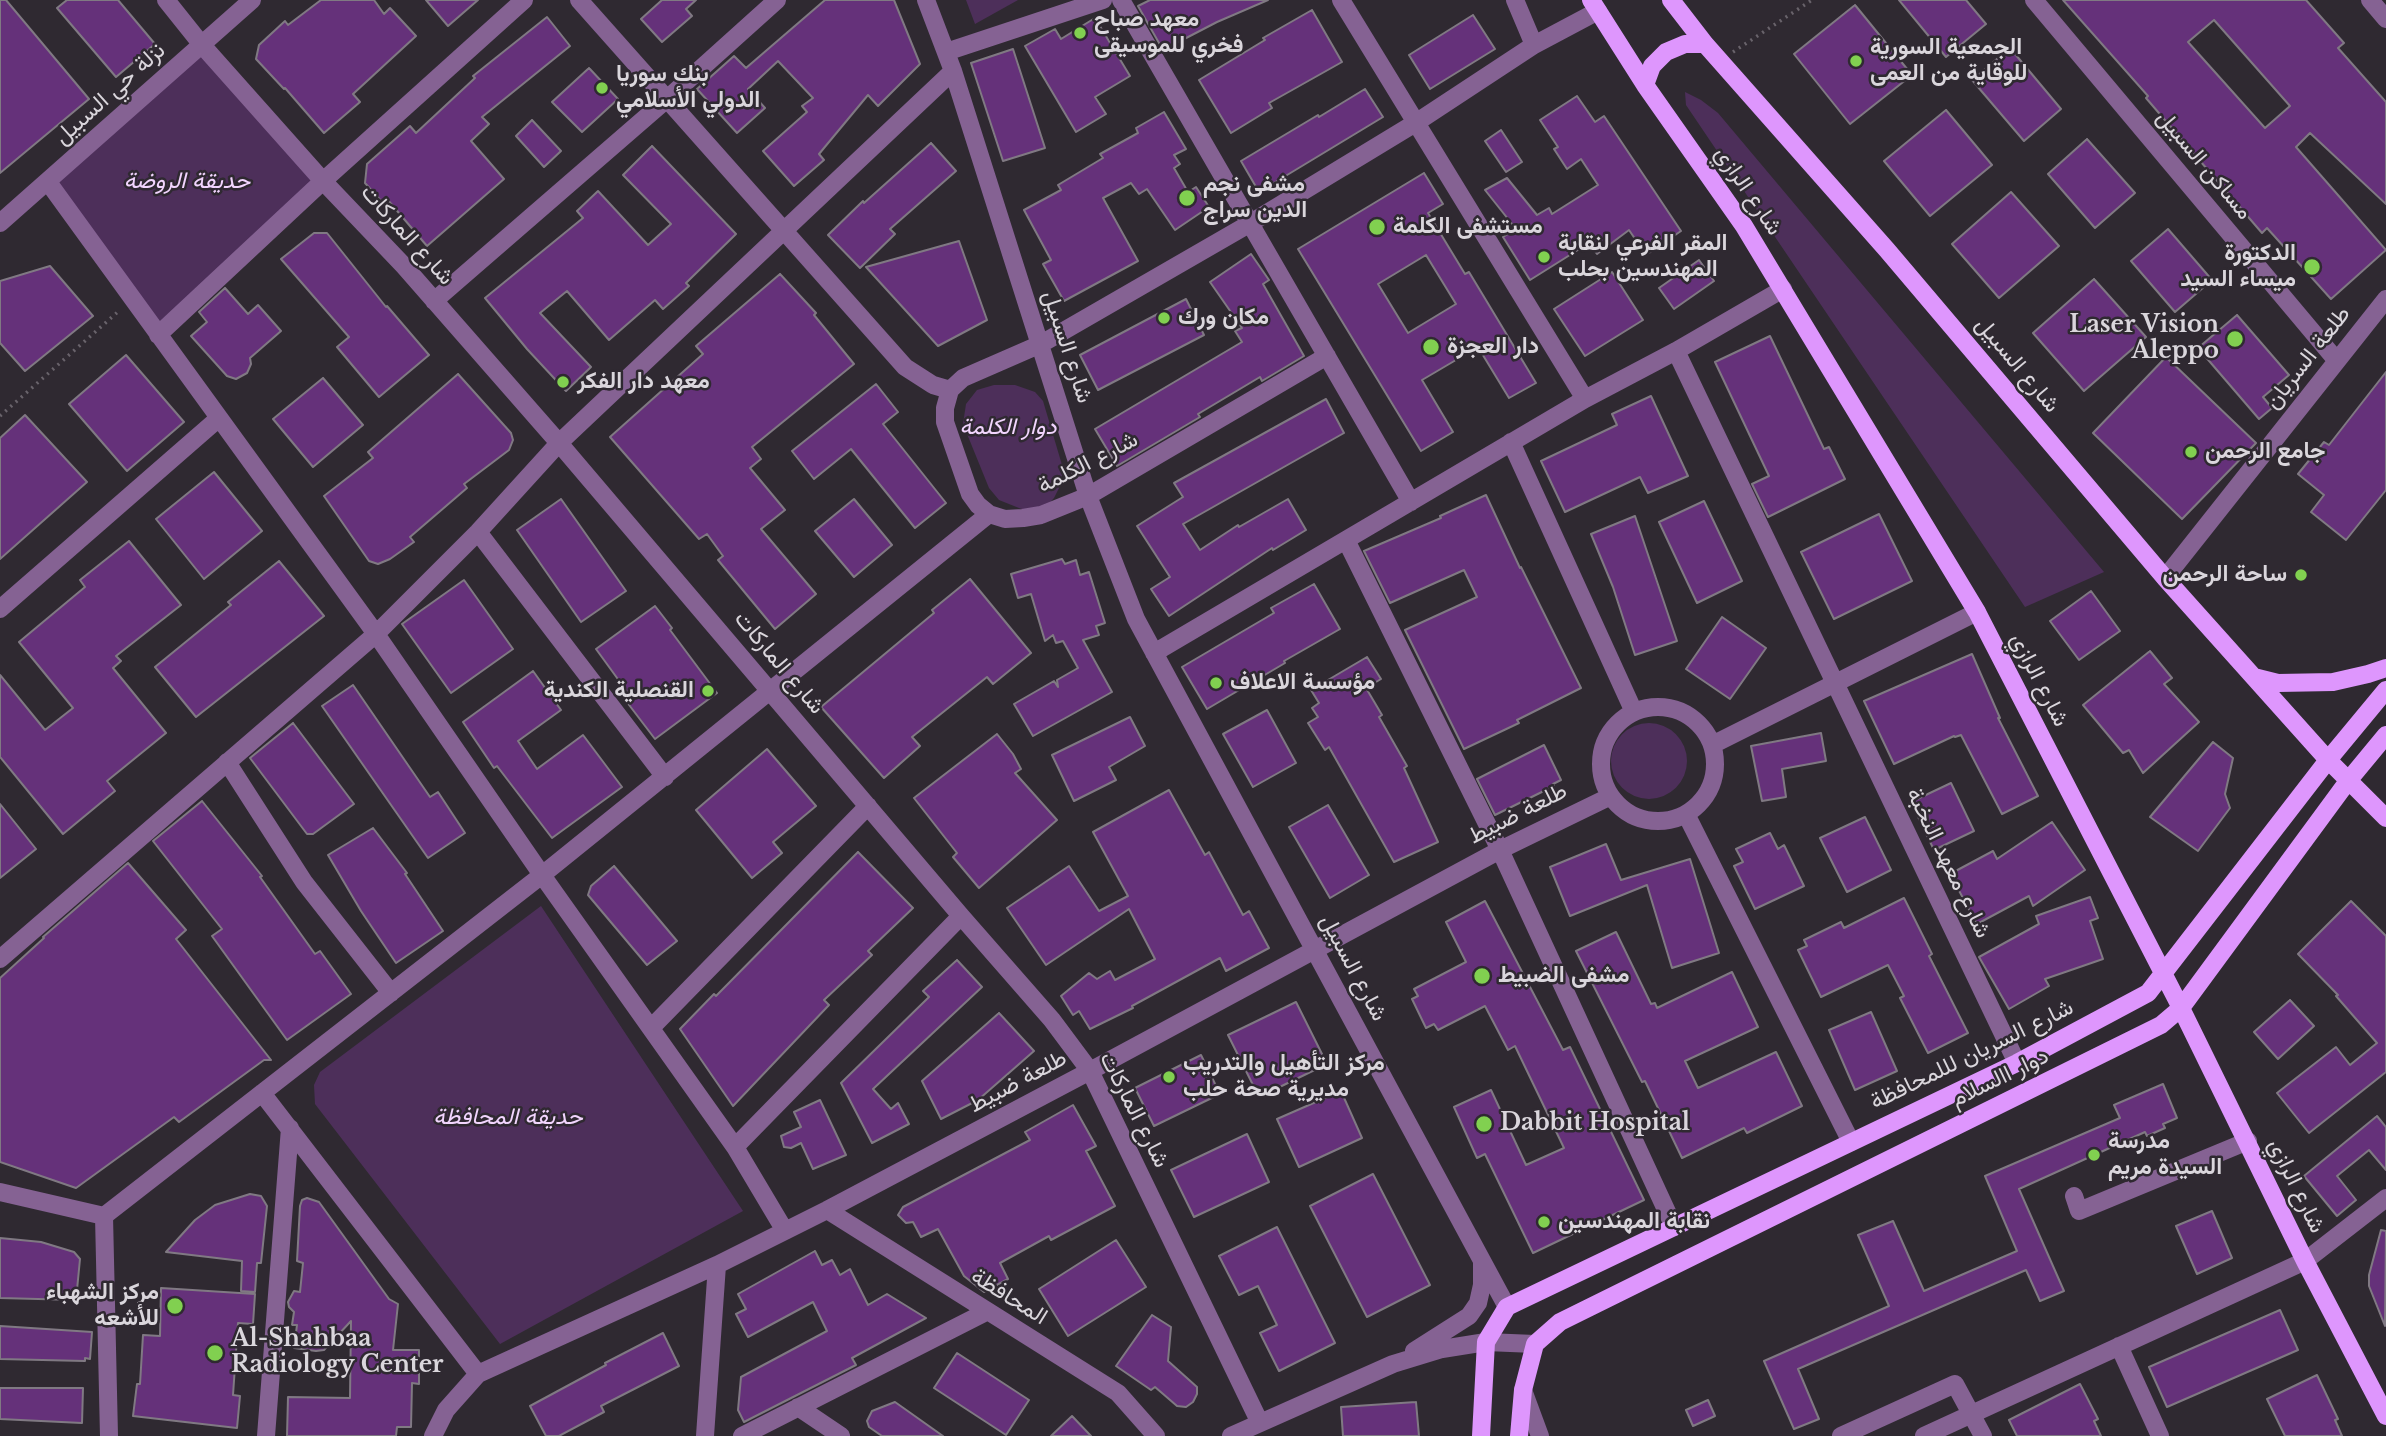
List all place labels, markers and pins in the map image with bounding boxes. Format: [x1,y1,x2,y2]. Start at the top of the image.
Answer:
place label: معهد صباح فخري للموسيقى [1094,6,1243,60]
marker: معهد صباح فخري للموسيقى [1072,25,1088,41]
place label: الجمعية السورية للوقاية من العمى [1870,34,2028,88]
marker: الجمعية السورية للوقاية من العمى [1848,53,1864,69]
place label: بنك سوريا الدولي الأسلامي [616,61,760,115]
marker: بنك سوريا الدولي الأسلامي [594,80,610,96]
place label: مشفى نجم الدين سراج [1203,171,1307,225]
marker: مشفى نجم الدين سراج [1177,188,1197,208]
place label: مستشفى الكلمة [1393,213,1543,241]
marker: مستشفى الكلمة [1367,217,1387,237]
place label: المقر الفرعي لنقابة المهندسين بحلب [1558,230,1728,284]
place label: الدكتورة ميساء السيد [2180,240,2296,294]
marker: المقر الفرعي لنقابة المهندسين بحلب [1536,249,1552,265]
marker: الدكتورة ميساء السيد [2302,257,2322,277]
place label: مكان ورك [1178,304,1269,332]
marker: مكان ورك [1156,310,1172,326]
place label: Laser Vision Aleppo [2069,312,2219,366]
marker: Laser Vision Aleppo [2225,329,2245,349]
place label: دار العجزة [1447,333,1539,361]
marker: دار العجزة [1421,337,1441,357]
place label: معهد دار الفكر [577,368,710,396]
marker: معهد دار الفكر [555,374,571,390]
place label: جامع الرحمن [2205,438,2325,466]
marker: جامع الرحمن [2183,444,2199,460]
place label: ساحة الرحمن [2162,561,2287,589]
marker: ساحة الرحمن [2293,567,2309,583]
place label: مؤسسة الاعلاف [1230,669,1375,697]
marker: مؤسسة الاعلاف [1208,675,1224,691]
place label: القنصلية الكندية [544,677,694,705]
marker: القنصلية الكندية [700,683,716,699]
place label: مشفى الضبيط [1498,962,1629,990]
marker: مشفى الضبيط [1472,966,1492,986]
place label: مركز التأهيل والتدريب مديرية صحة حلب [1183,1050,1385,1104]
marker: مركز التأهيل والتدريب مديرية صحة حلب [1161,1069,1177,1085]
place label: Dabbit Hospital [1500,1110,1690,1138]
marker: Dabbit Hospital [1474,1114,1494,1134]
place label: مدرسة السيدة مريم [2108,1128,2222,1182]
marker: مدرسة السيدة مريم [2086,1147,2102,1163]
place label: نقابة المهندسين [1558,1208,1710,1236]
marker: نقابة المهندسين [1536,1214,1552,1230]
place label: مركز الشهباء للأشعه [46,1279,159,1333]
marker: مركز الشهباء للأشعه [165,1296,185,1316]
place label: Al-Shahbaa Radiology Center [231,1326,444,1380]
marker: Al-Shahbaa Radiology Center [205,1343,225,1363]

